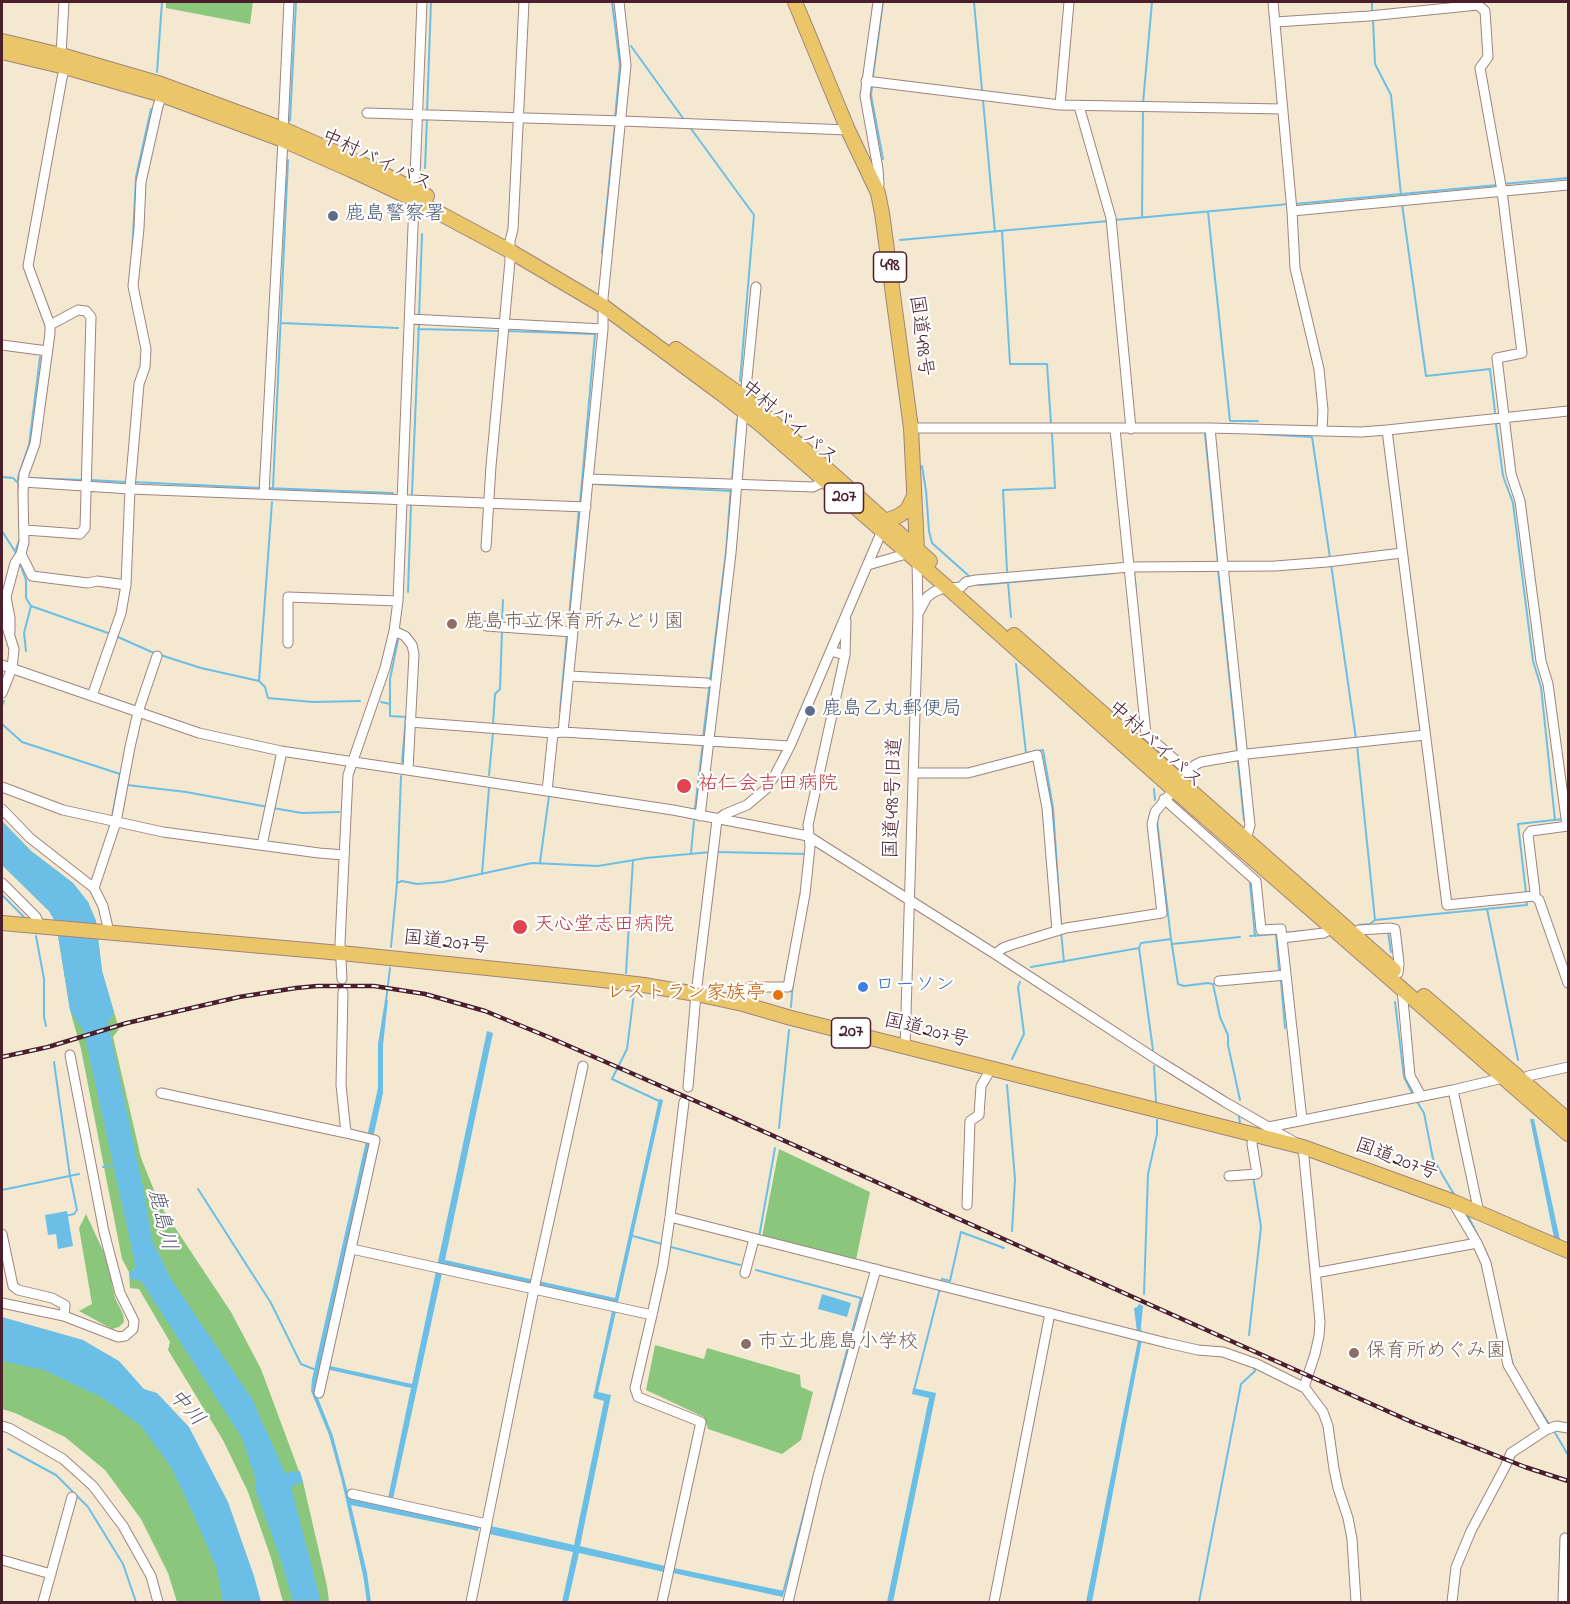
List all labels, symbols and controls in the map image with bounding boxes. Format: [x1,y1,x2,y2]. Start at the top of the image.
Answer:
street label: 中村バイパス [317,126,435,198]
place label: 鹿島警察署 [345,204,445,228]
marker: 鹿島警察署 [326,209,340,223]
road number: 498 [874,252,906,282]
street label: 国道498号 [902,294,936,378]
street label: 中村バイパス [734,376,842,472]
road number: 207 [824,483,864,513]
place label: 鹿島市立保育所みどり園 [464,612,684,636]
marker: 鹿島市立保育所みどり園 [445,617,459,631]
street label: 中村バイパス [1101,697,1207,795]
place label: 鹿島乙丸郵便局 [822,699,962,723]
marker: 鹿島乙丸郵便局 [803,704,817,718]
street label: 国道498号旧道 [881,737,909,859]
place label: 祐仁会吉田病院 [698,774,838,798]
marker: 祐仁会吉田病院 [675,777,693,795]
place label: 天心堂志田病院 [534,915,674,939]
marker: 天心堂志田病院 [511,918,529,936]
street label: 国道207号 [402,928,490,960]
place label: ローソン [875,975,955,999]
marker: ローソン [856,980,870,994]
place label: レストラン家族亭 [606,983,766,1007]
marker: レストラン家族亭 [771,988,785,1002]
street label: 国道207号 [881,1010,971,1054]
road number: 207 [832,1018,870,1048]
street label: 国道207号 [1351,1135,1441,1187]
water label: 鹿島川 [140,1186,180,1254]
place label: 市立北鹿島小学校 [758,1332,918,1356]
marker: 市立北鹿島小学校 [739,1337,753,1351]
place label: 保育所めぐみ園 [1366,1341,1506,1365]
marker: 保育所めぐみ園 [1347,1346,1361,1360]
water label: 中川 [162,1385,208,1433]

